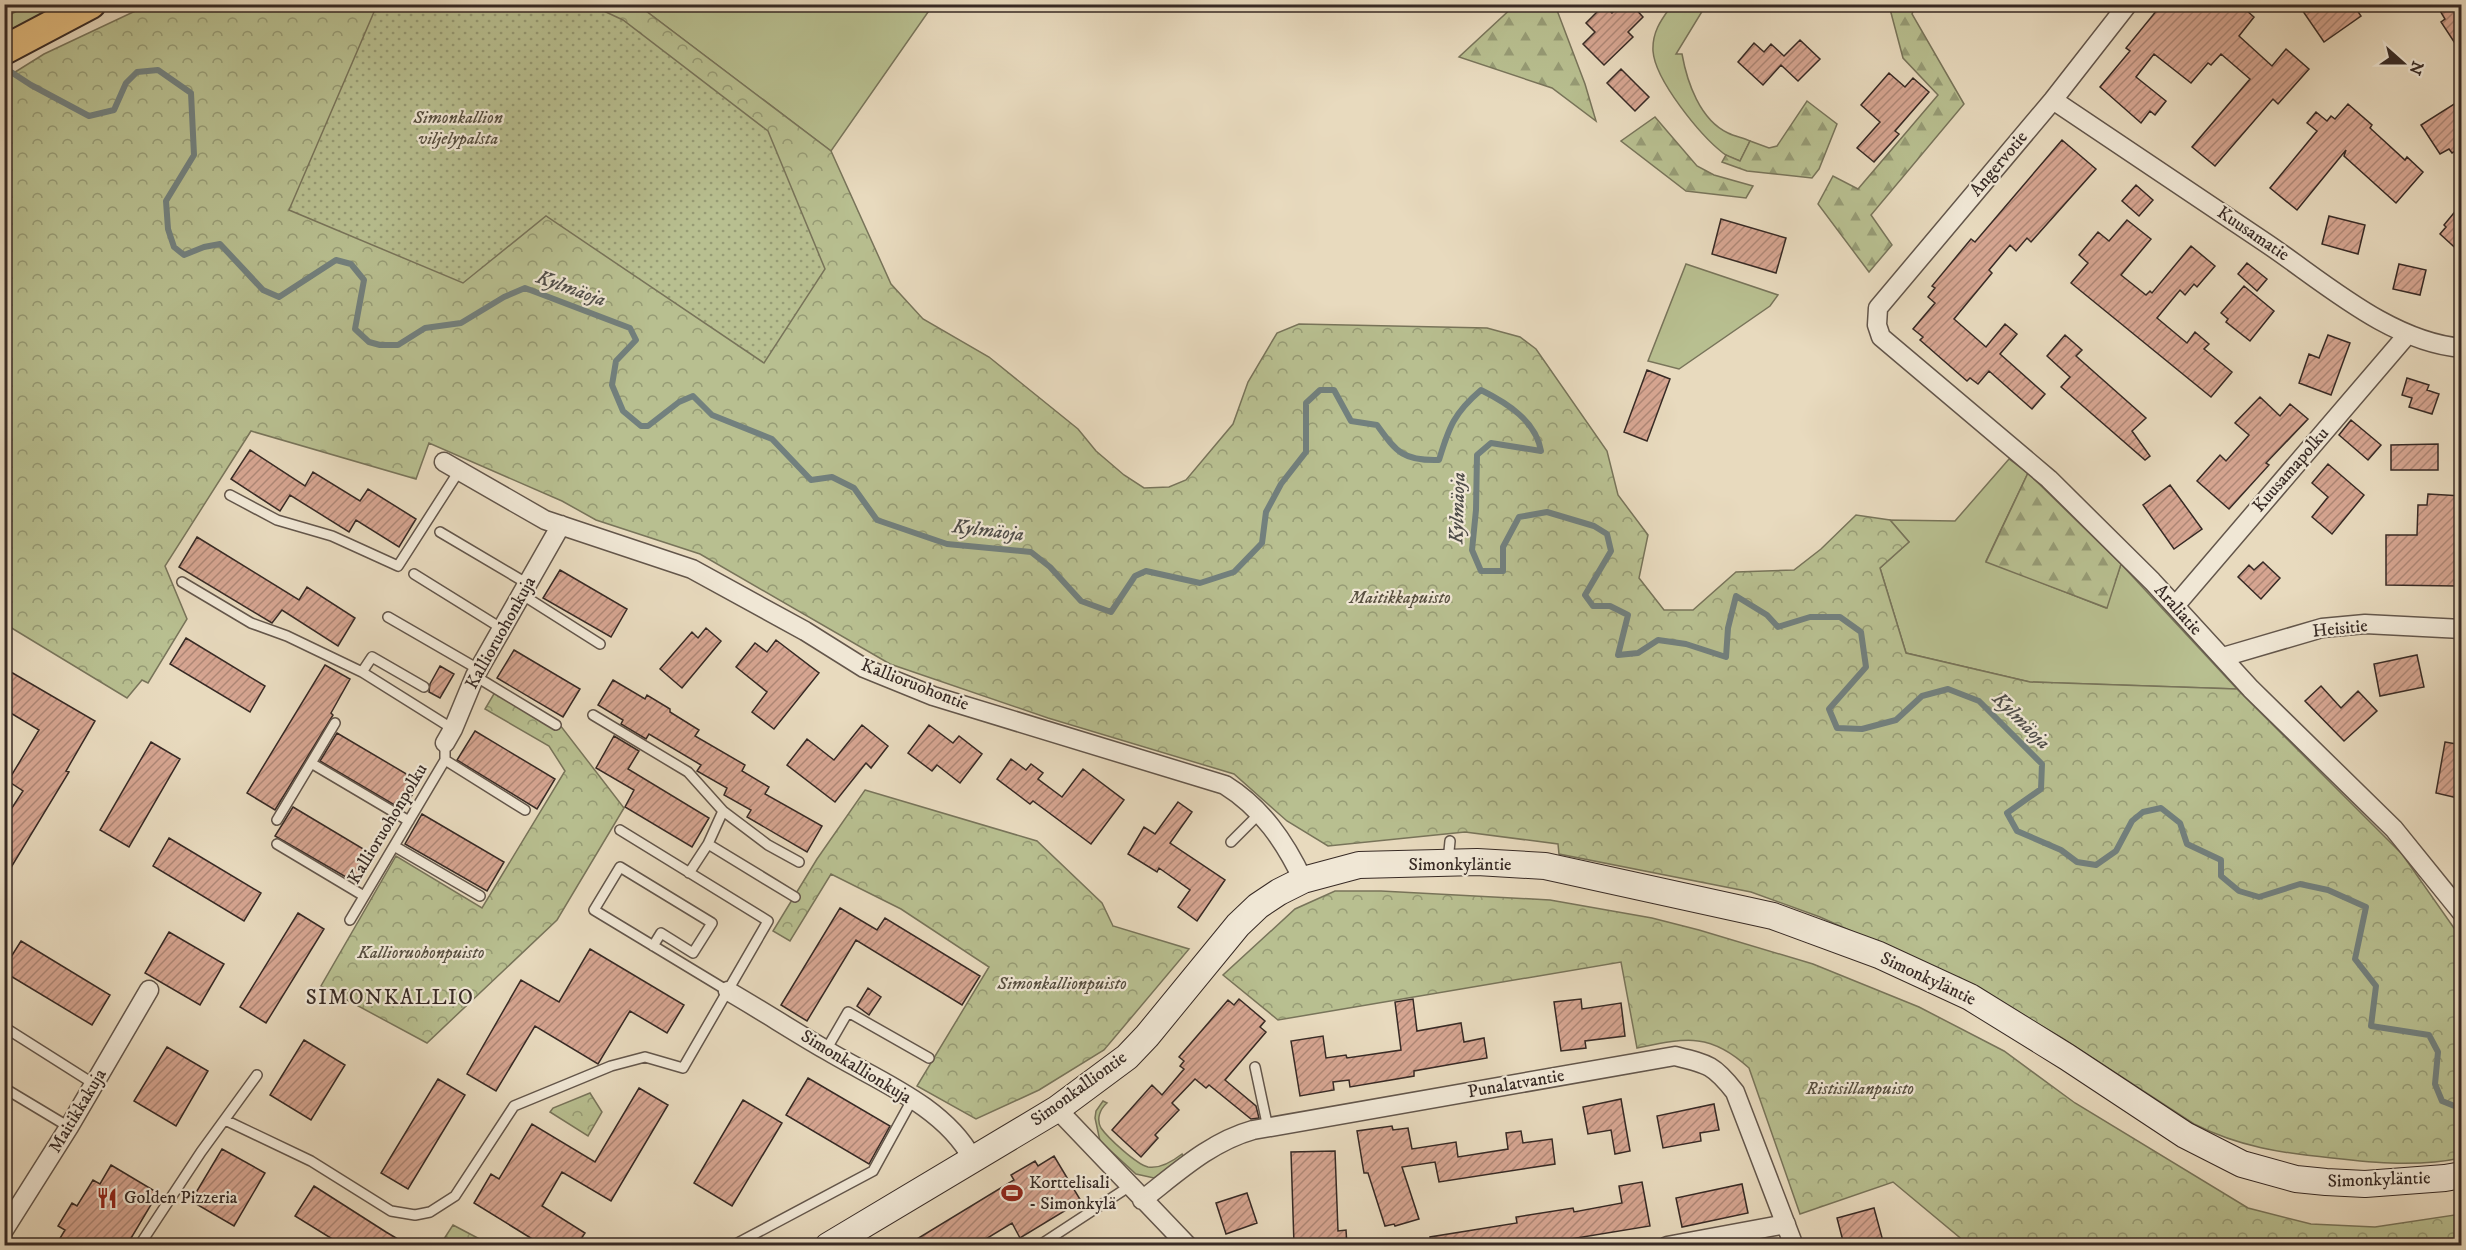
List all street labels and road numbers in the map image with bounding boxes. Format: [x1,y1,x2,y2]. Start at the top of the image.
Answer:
street label: Angervotie [1965,127,2033,201]
street label: Kuusamatie [2213,202,2293,266]
street label: Kuusamapolku [2248,423,2334,517]
street label: Kallioruohonkuja [461,572,541,693]
street label: Araliatie [2149,580,2207,640]
street label: Heisitie [2311,615,2369,643]
street label: Kallioruohontie [858,654,972,716]
street label: Kallioruohonpolku [343,759,433,888]
street label: Simonkyläntie [1408,854,1512,876]
street label: Simonkyläntie [1877,947,1979,1011]
street label: Simonkallionkuja [797,1025,916,1109]
street label: Simonkalliontie [1027,1047,1131,1131]
street label: Maitikkakuja [44,1065,112,1157]
street label: Punalatvantie [1466,1065,1566,1103]
street label: Simonkyläntie [2327,1167,2431,1193]

